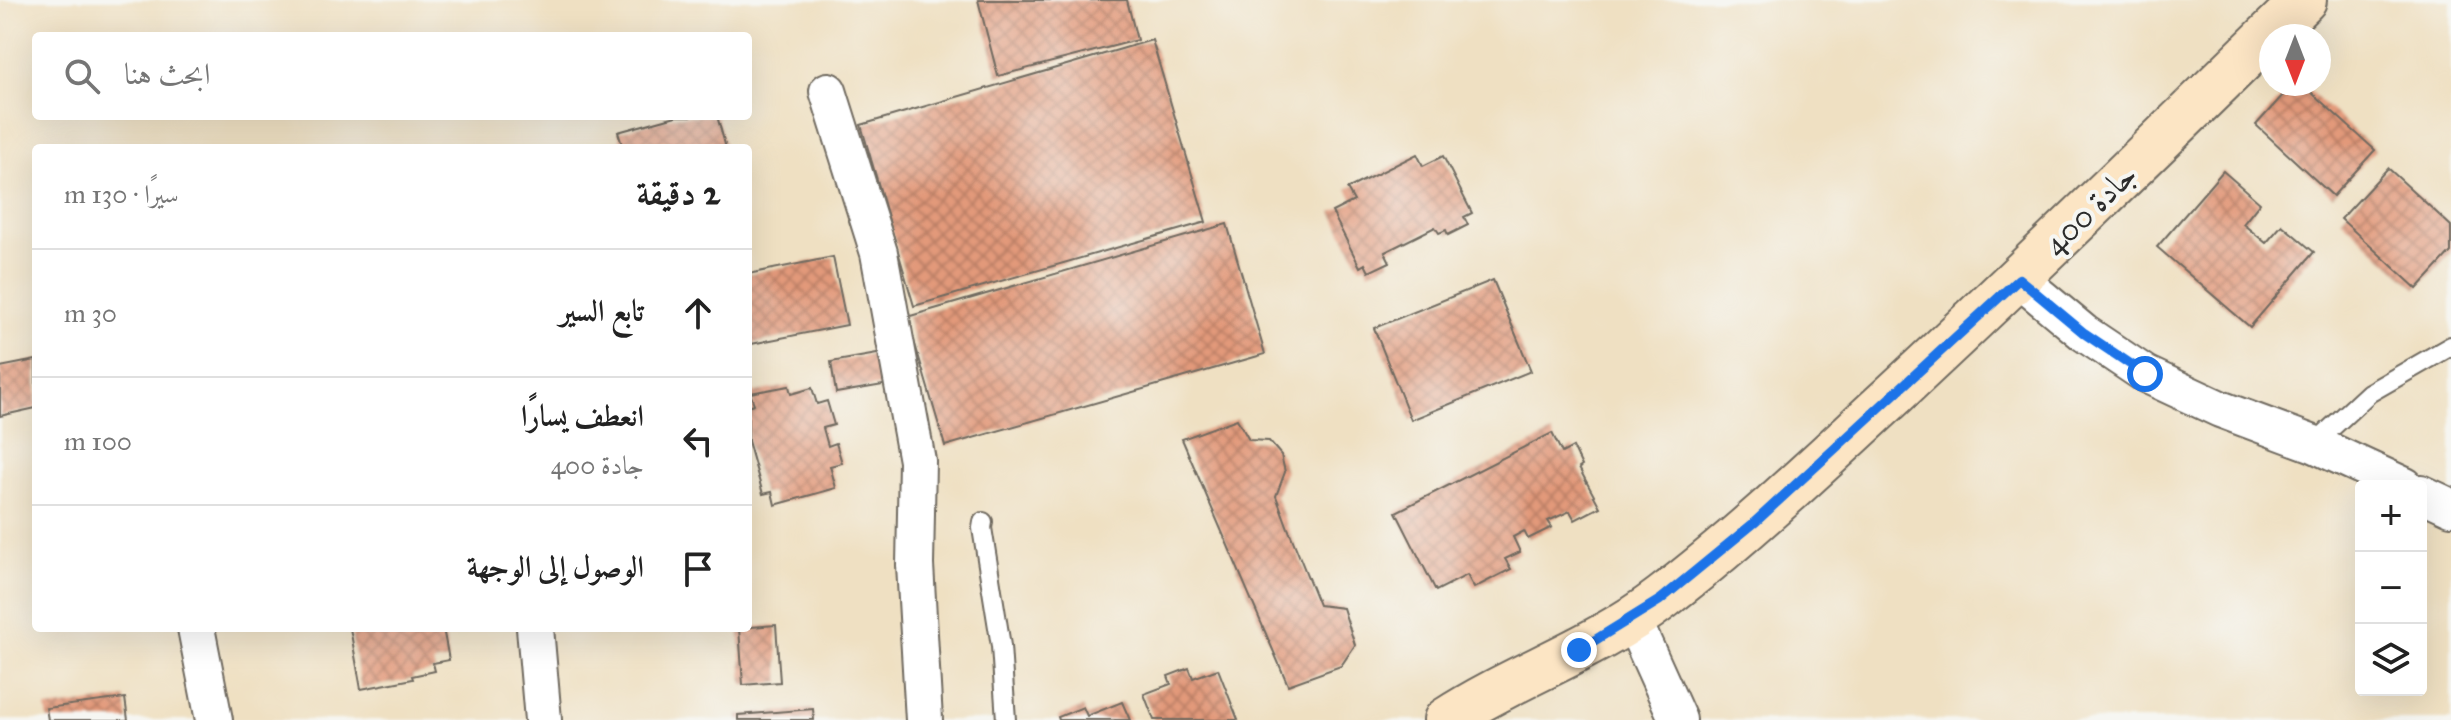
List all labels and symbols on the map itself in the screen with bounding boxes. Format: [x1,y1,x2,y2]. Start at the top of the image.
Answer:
north arrow [2259,24,2331,96]
street label: جادة 400 [2035,155,2145,263]
route start [2127,356,2163,392]
route end [1561,632,1597,668]

